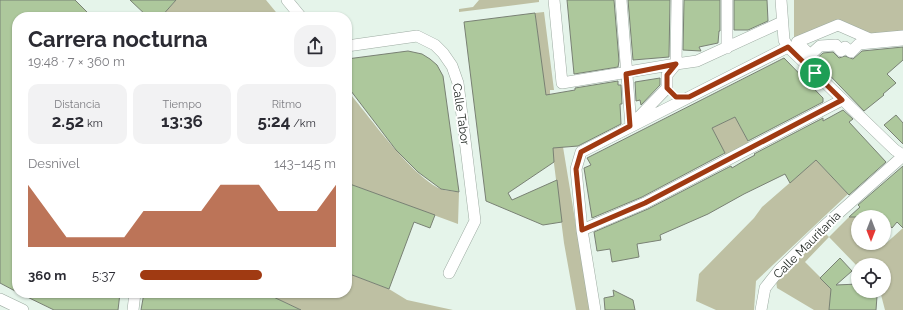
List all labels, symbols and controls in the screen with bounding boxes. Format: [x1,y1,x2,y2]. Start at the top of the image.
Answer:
button: share [294,25,336,67]
text: Carrera nocturna [28,26,208,52]
text: 19:48 · 7 × 360 m [28,54,125,69]
pin [798,56,832,90]
icon: arrive [804,62,826,84]
street label: Calle Tabor [450,82,472,147]
text: Distancia [54,98,100,111]
text: Tiempo [162,98,202,111]
text: Ritmo [272,98,302,111]
text: 2.52 [52,111,84,131]
text: 13:36 [161,111,203,131]
text: 5:24 [258,111,290,131]
text: km [84,117,103,130]
text: /km [290,117,316,130]
text: Desnivel [28,156,79,171]
text: 143–145 m [274,156,336,171]
street label: Calle Mauritania [771,209,843,281]
north arrow [851,210,891,250]
map controls [851,210,891,298]
button: locate [851,258,891,298]
text: 360 m [28,268,66,283]
text: 5:37 [92,268,115,283]

